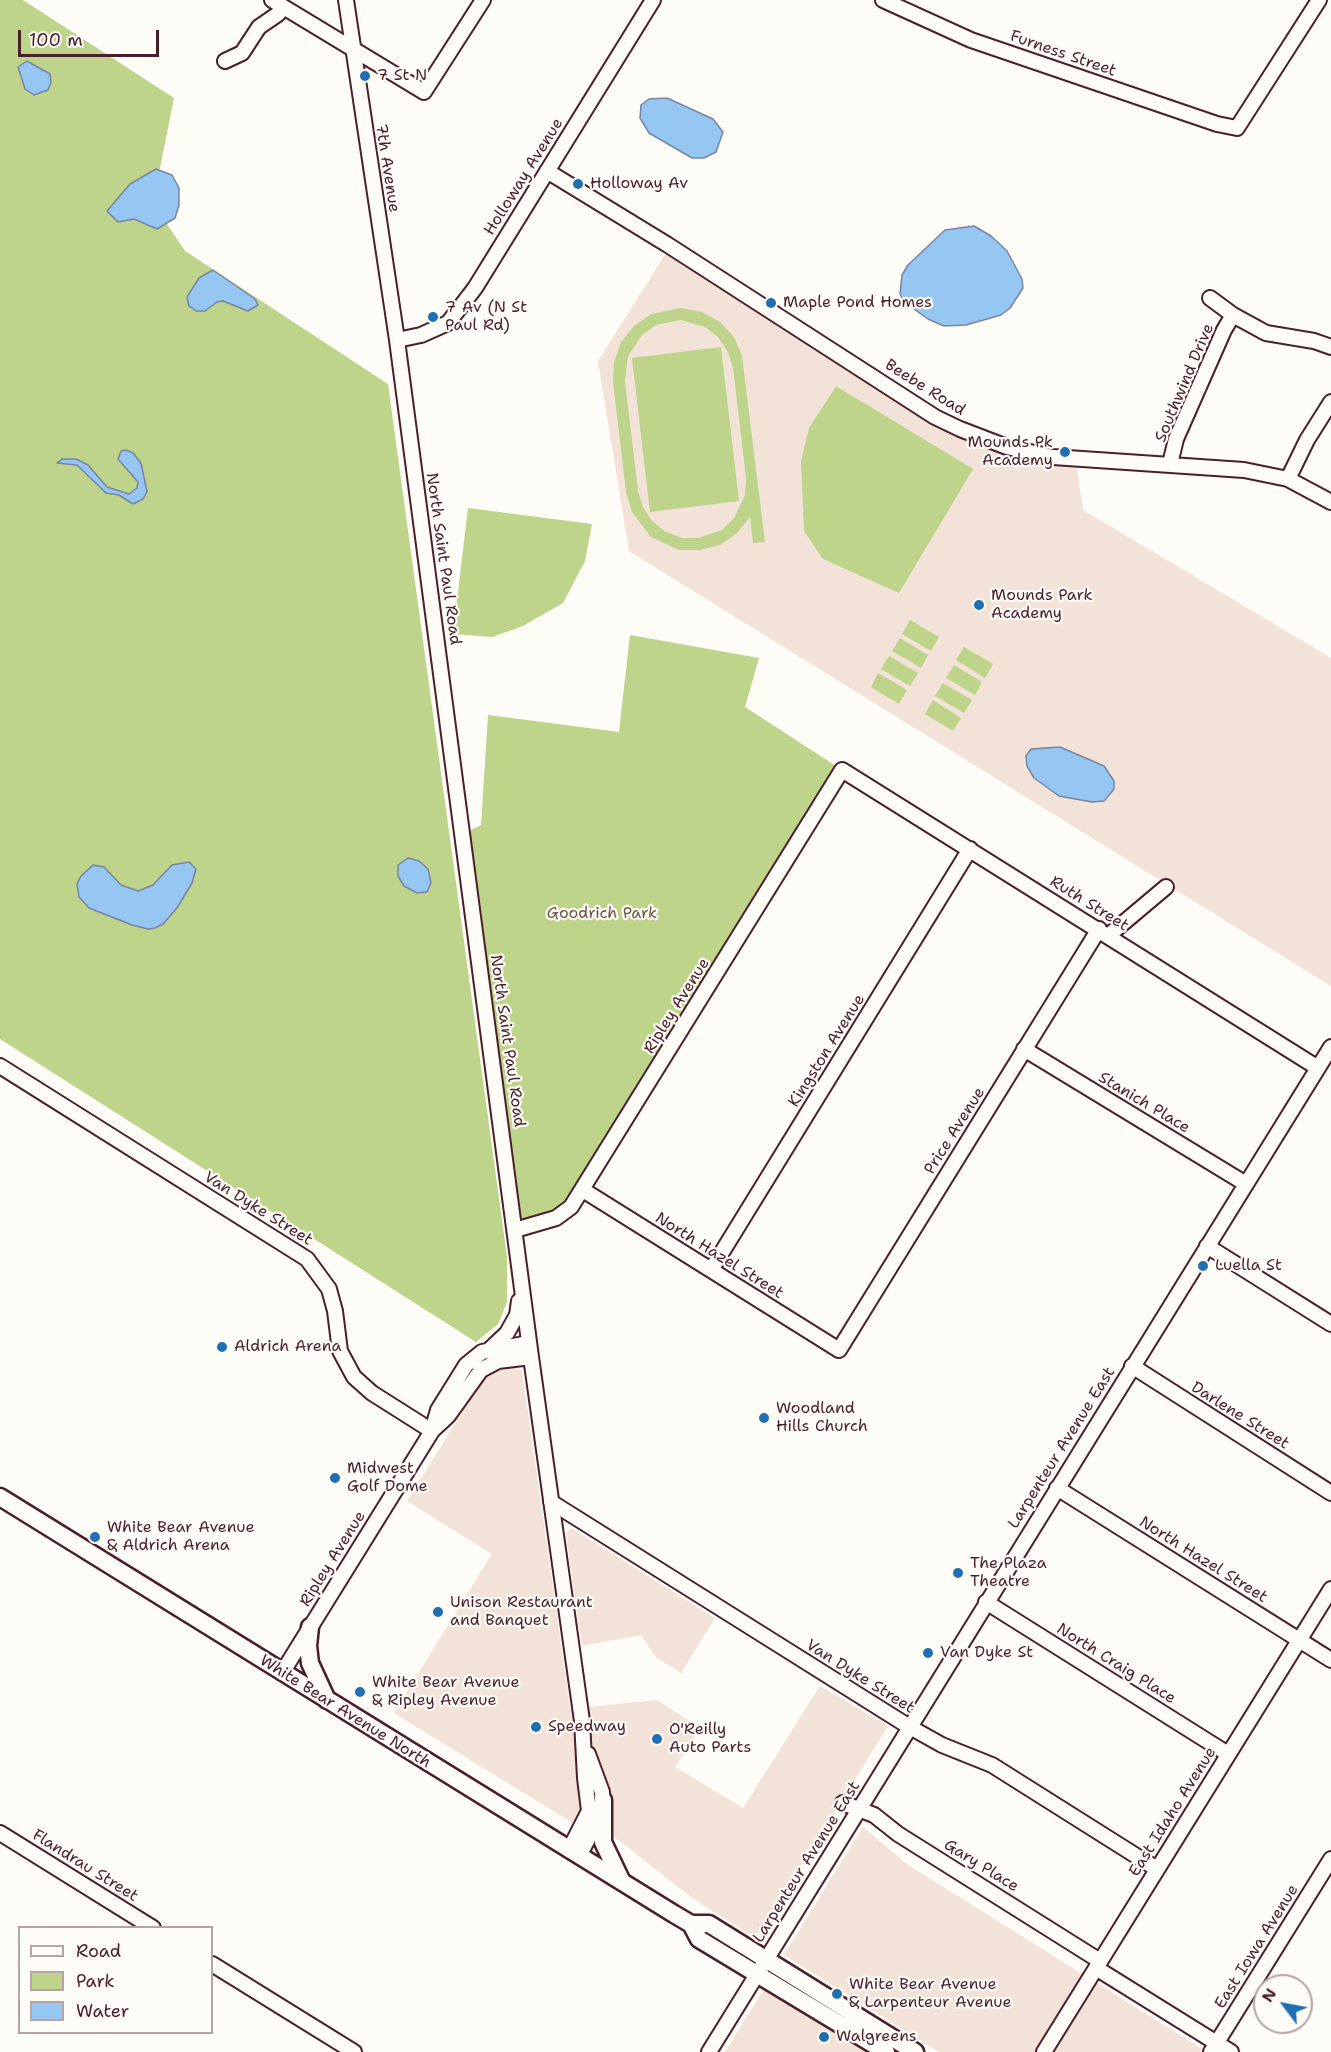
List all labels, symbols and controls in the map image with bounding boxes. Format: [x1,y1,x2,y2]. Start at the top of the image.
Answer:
scale bar [21,18,162,56]
street label: Furness Street [1007,27,1119,81]
text: 100 m [29,28,83,52]
place label: 7 St N [377,66,427,86]
marker: 7 St N [358,69,372,83]
street label: Holloway Avenue [480,115,568,239]
street label: 7th Avenue [371,122,403,214]
place label: Holloway Av [590,174,688,194]
marker: Holloway Av [571,177,585,191]
place label: Maple Pond Homes [783,293,932,313]
marker: Maple Pond Homes [764,296,778,310]
place label: 7 Av (N St Paul Rd) [445,298,527,336]
marker: 7 Av (N St Paul Rd) [426,310,440,324]
street label: Southwind Drive [1151,321,1219,445]
street label: Beebe Road [881,356,969,420]
place label: Mounds Pk Academy [967,433,1053,471]
marker: Mounds Pk Academy [1058,445,1072,459]
street label: North Saint Paul Road [421,472,465,646]
place label: Mounds Park Academy [991,586,1093,624]
marker: Mounds Park Academy [972,598,986,612]
street label: Ruth Street [1046,872,1132,936]
park label: Goodrich Park [547,904,657,924]
street label: North Saint Paul Road [485,954,529,1128]
street label: Ripley Avenue [640,955,714,1057]
street label: Kingston Avenue [785,991,869,1111]
street label: Stanich Place [1095,1068,1193,1138]
street label: Price Avenue [921,1084,989,1178]
street label: Van Dyke Street [200,1168,316,1250]
street label: North Hazel Street [651,1209,787,1303]
place label: Luella St [1215,1256,1282,1276]
marker: Luella St [1196,1259,1210,1273]
place label: Aldrich Arena [234,1337,341,1357]
marker: Aldrich Arena [215,1340,229,1354]
street label: Larpenteur Avenue East [1004,1364,1120,1532]
street label: Darlene Street [1187,1378,1293,1454]
place label: Woodland Hills Church [776,1399,868,1437]
marker: Woodland Hills Church [757,1411,771,1425]
place label: Midwest Golf Dome [347,1459,428,1497]
marker: Midwest Golf Dome [328,1471,342,1485]
street label: Ripley Avenue [296,1508,370,1610]
street label: North Hazel Street [1135,1513,1271,1607]
place label: White Bear Avenue & Aldrich Arena [107,1518,255,1556]
marker: White Bear Avenue & Aldrich Arena [88,1530,102,1544]
place label: The Plaza Theatre [970,1554,1047,1592]
marker: The Plaza Theatre [951,1566,965,1580]
place label: Unison Restaurant and Banquet [450,1593,593,1631]
marker: Unison Restaurant and Banquet [431,1605,445,1619]
street label: North Craig Place [1053,1620,1179,1708]
street label: Van Dyke Street [802,1636,918,1718]
place label: Van Dyke St [940,1643,1033,1663]
marker: Van Dyke St [921,1646,935,1660]
street label: White Bear Avenue North [256,1651,434,1773]
place label: White Bear Avenue & Ripley Avenue [372,1673,520,1711]
marker: White Bear Avenue & Ripley Avenue [353,1685,367,1699]
place label: Speedway [548,1717,626,1737]
marker: Speedway [529,1720,543,1734]
place label: O'Reilly Auto Parts [669,1720,751,1758]
marker: O'Reilly Auto Parts [650,1732,664,1746]
street label: East Idaho Avenue [1125,1744,1221,1880]
street label: Larpenteur Avenue East [749,1778,865,1946]
street label: Flandrau Street [29,1826,141,1906]
street label: Gary Place [940,1836,1022,1896]
street label: East Iowa Avenue [1211,1881,1303,2013]
legend [18,1926,213,2034]
text: Road [76,1939,121,1963]
text: Park [76,1969,115,1993]
north arrow [1253,1974,1313,2034]
place label: White Bear Avenue & Larpenteur Avenue [849,1975,1011,2013]
text: N [1257,1984,1281,2006]
marker: White Bear Avenue & Larpenteur Avenue [830,1987,844,2001]
text: Water [76,1999,129,2023]
place label: Walgreens [836,2027,917,2047]
marker: Walgreens [817,2030,831,2044]

